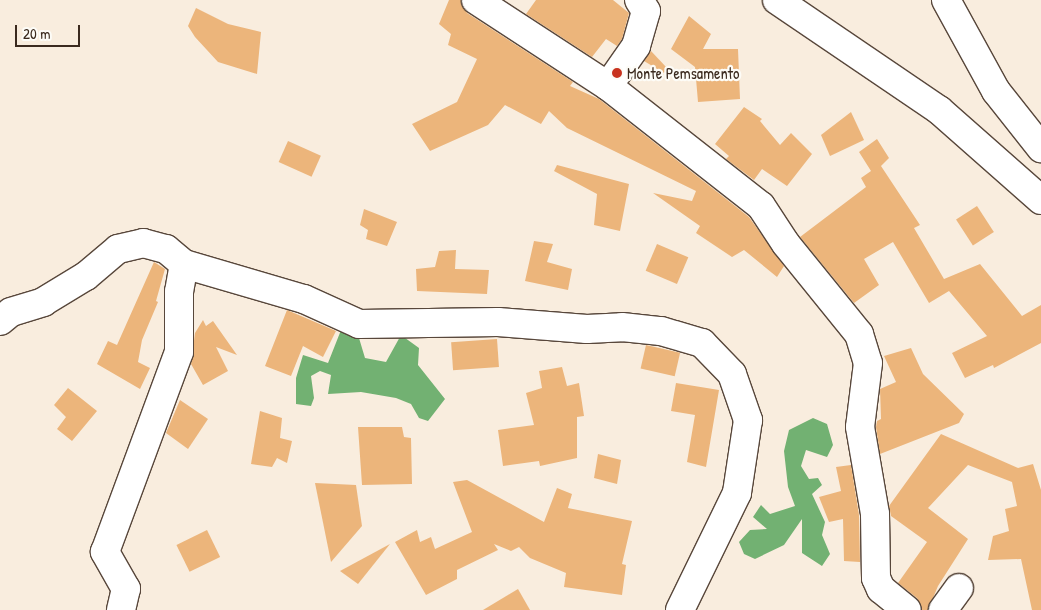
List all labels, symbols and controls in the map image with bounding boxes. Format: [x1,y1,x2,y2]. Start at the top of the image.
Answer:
scale bar [18,15,82,47]
text: 20 m [23,23,50,44]
place label: Monte Pemsamento [627,63,740,83]
marker: Monte Pemsamento [611,67,623,79]

